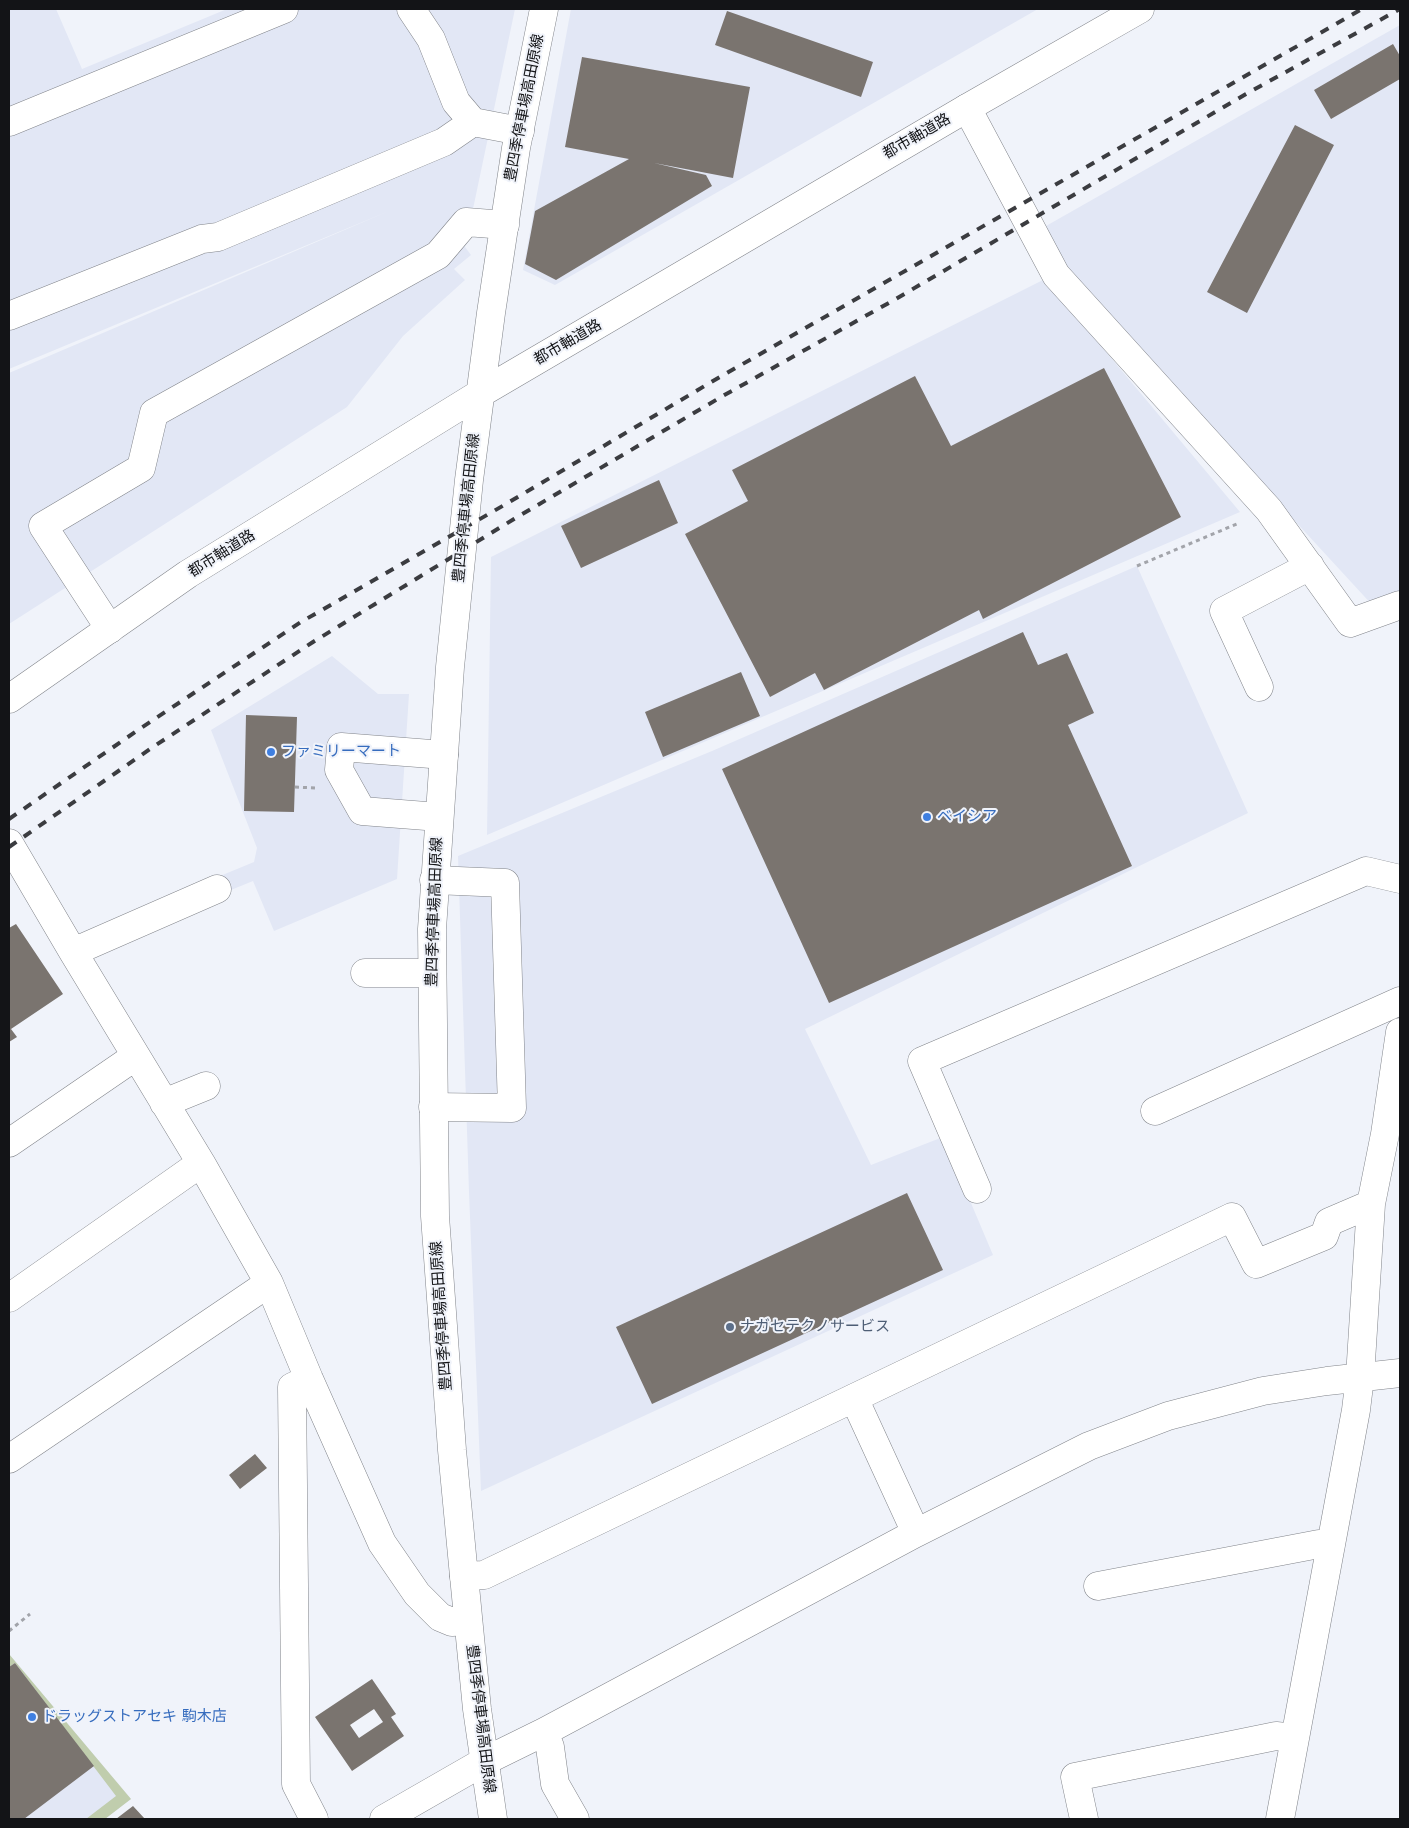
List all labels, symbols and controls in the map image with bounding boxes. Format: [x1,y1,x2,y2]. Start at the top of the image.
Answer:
street label: 豊四季停車場高田原線 [502,33,548,183]
street label: 都市軸道路 [880,110,954,164]
street label: 都市軸道路 [531,316,605,370]
street label: 豊四季停車場高田原線 [450,432,484,584]
street label: 都市軸道路 [185,526,259,582]
place label: ファミリーマート [281,743,401,761]
marker: ファミリーマート [265,746,277,758]
place label: ベイシア [937,808,997,826]
marker: ベイシア [921,811,933,823]
street label: 豊四季停車場高田原線 [423,837,447,987]
street label: 豊四季停車場高田原線 [428,1241,456,1391]
place label: ナガセテクノサービス [740,1318,890,1336]
marker: ナガセテクノサービス [724,1321,736,1333]
street label: 豊四季停車場高田原線 [462,1643,498,1795]
place label: ドラッグストアセキ 駒木店 [42,1708,227,1726]
marker: ドラッグストアセキ 駒木店 [26,1711,38,1723]

